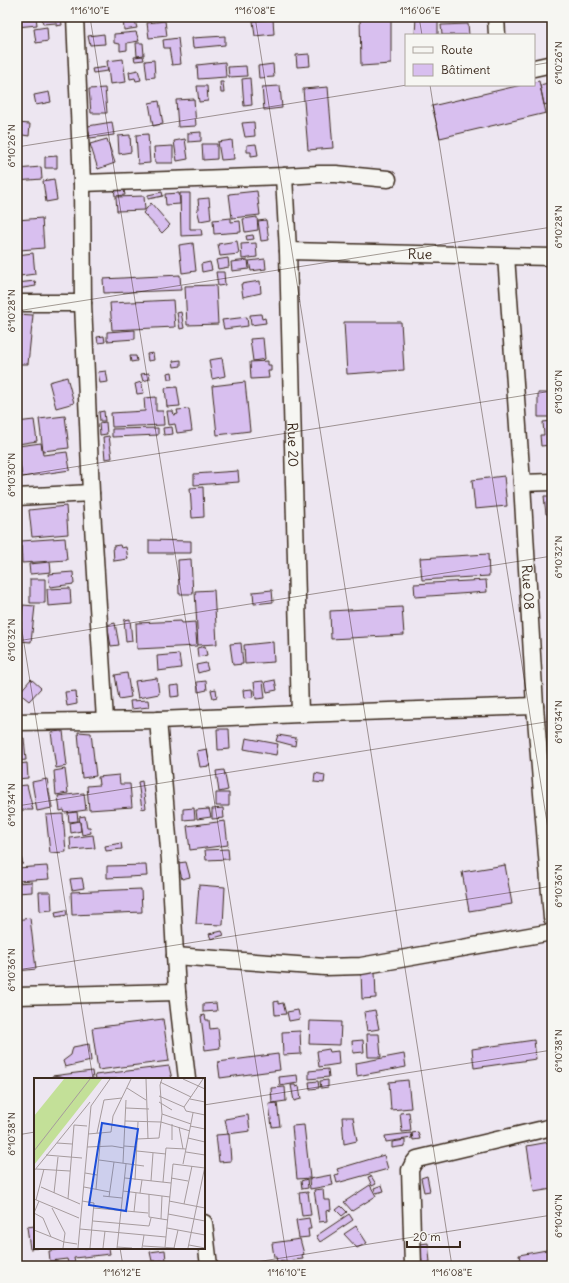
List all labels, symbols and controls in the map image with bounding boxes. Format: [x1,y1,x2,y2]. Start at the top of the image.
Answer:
text: 1°16'10"E [71,4,110,17]
text: 1°16'08"E [235,4,275,17]
text: 1°16'06"E [400,4,440,17]
legend [405,34,535,86]
text: 6°10'26"N [552,41,565,85]
text: Route [441,42,473,57]
text: Bâtiment [441,62,490,77]
text: 6°10'26"N [5,124,18,168]
text: 6°10'28"N [552,205,565,249]
street label: Rue [408,245,432,263]
text: 6°10'28"N [5,289,18,333]
text: 6°10'30"N [552,370,565,414]
street label: Rue 20 [283,422,303,467]
text: 6°10'30"N [5,453,18,497]
text: 6°10'32"N [552,535,565,579]
street label: Rue 08 [518,564,538,610]
text: 6°10'32"N [5,618,18,662]
text: 6°10'34"N [552,700,565,744]
text: 6°10'34"N [5,783,18,827]
text: 6°10'36"N [552,864,565,908]
text: 6°10'36"N [5,948,18,992]
text: 6°10'38"N [552,1029,565,1073]
inset map [34,1078,205,1249]
text: 6°10'38"N [5,1112,18,1156]
text: 6°10'40"N [552,1194,565,1238]
scale bar [407,1223,460,1249]
text: 20 m [413,1229,441,1244]
text: 1°16'12"E [103,1266,141,1279]
text: 1°16'10"E [268,1266,307,1279]
text: 1°16'08"E [432,1266,472,1279]

